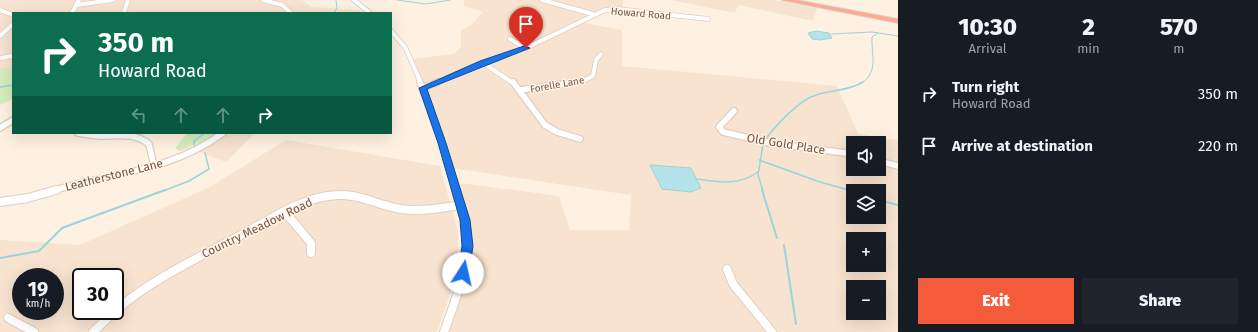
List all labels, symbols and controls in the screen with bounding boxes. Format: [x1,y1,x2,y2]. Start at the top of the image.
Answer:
street label: Howard Road [610,5,672,23]
pin [509,7.0,543,48]
icon: arrive [515,13,537,35]
text: 10:30 [958,13,1017,41]
text: 2 [1082,13,1095,41]
text: 570 [1160,13,1198,41]
text: 350 m [98,26,174,59]
icon: right [32,28,84,80]
text: Arrival [969,41,1007,56]
text: min [1077,41,1100,56]
text: m [1173,41,1184,56]
text: Howard Road [98,60,207,82]
street label: Forelle Lane [529,74,585,96]
text: Turn right [952,78,1019,96]
icon: right [918,83,940,105]
text: 350 m [1198,85,1238,103]
text: Howard Road [952,96,1031,111]
icon: left [128,104,150,126]
icon: ahead [170,104,192,126]
icon: ahead [212,104,234,126]
icon: right [254,104,276,126]
street label: Old Gold Place [746,131,826,157]
icon: arrive [918,135,940,157]
map controls [846,136,886,320]
button: sound [846,136,886,176]
text: Arrive at destination [952,137,1093,155]
text: 220 m [1198,137,1238,155]
street label: Leatherstone Lane [64,156,164,194]
button: layers [846,184,886,224]
street label: Country Meadow Road [199,195,315,261]
button: + [846,232,886,272]
position arrow [442,252,484,294]
speed limit sign: 30 [72,268,124,320]
text: 19 [28,277,48,301]
button: Exit [918,278,1074,324]
button: Share [1082,278,1238,324]
button: − [846,280,886,320]
text: km/h [26,298,50,310]

